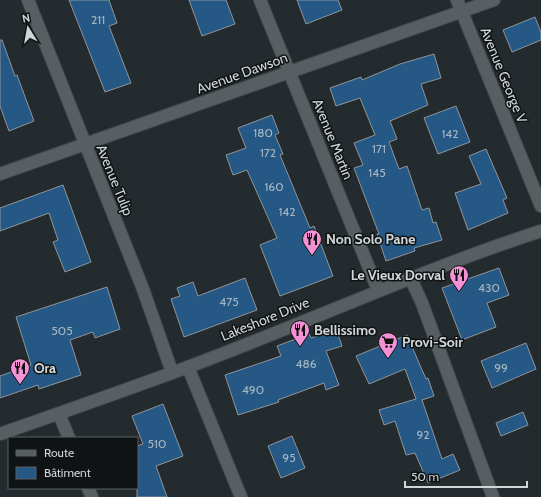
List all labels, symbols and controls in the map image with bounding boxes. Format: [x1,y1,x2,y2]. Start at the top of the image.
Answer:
north arrow [8,8,48,48]
text: N [21,11,31,26]
house number: 211 [91,12,105,27]
street label: Avenue George V [477,24,532,126]
street label: Avenue Dawson [194,48,290,98]
street label: Avenue Martin [309,96,357,182]
house number: 180 [253,125,273,140]
house number: 142 [441,126,459,141]
house number: 171 [372,141,386,156]
street label: Avenue Tulip [93,142,138,218]
house number: 172 [260,145,276,160]
house number: 145 [368,165,386,180]
house number: 160 [264,179,284,194]
house number: 142 [278,204,296,219]
restaurant icon: Non Solo Pane [301,228,323,256]
place label: Non Solo Pane [326,230,415,248]
restaurant icon: Le Vieux Dorval [448,264,470,292]
place label: Le Vieux Dorval [351,266,445,284]
house number: 430 [478,280,500,295]
street label: Lakeshore Drive [218,293,312,345]
house number: 475 [219,294,239,309]
restaurant icon: Bellissimo [289,319,311,347]
place label: Bellissimo [314,321,376,339]
house number: 505 [51,323,73,338]
supermarket icon: Provi-Soir [377,331,399,359]
place label: Provi-Soir [402,333,463,351]
house number: 486 [295,356,317,371]
restaurant icon: Ora [9,357,31,385]
place label: Ora [34,359,56,377]
house number: 99 [494,360,508,375]
house number: 490 [242,382,264,397]
house number: 92 [416,427,430,442]
house number: 510 [148,436,166,451]
legend [8,437,138,489]
text: Route [44,445,74,460]
house number: 95 [282,450,296,465]
scale bar [405,463,527,489]
text: Bâtiment [44,465,91,480]
text: 50 m [411,469,439,484]

